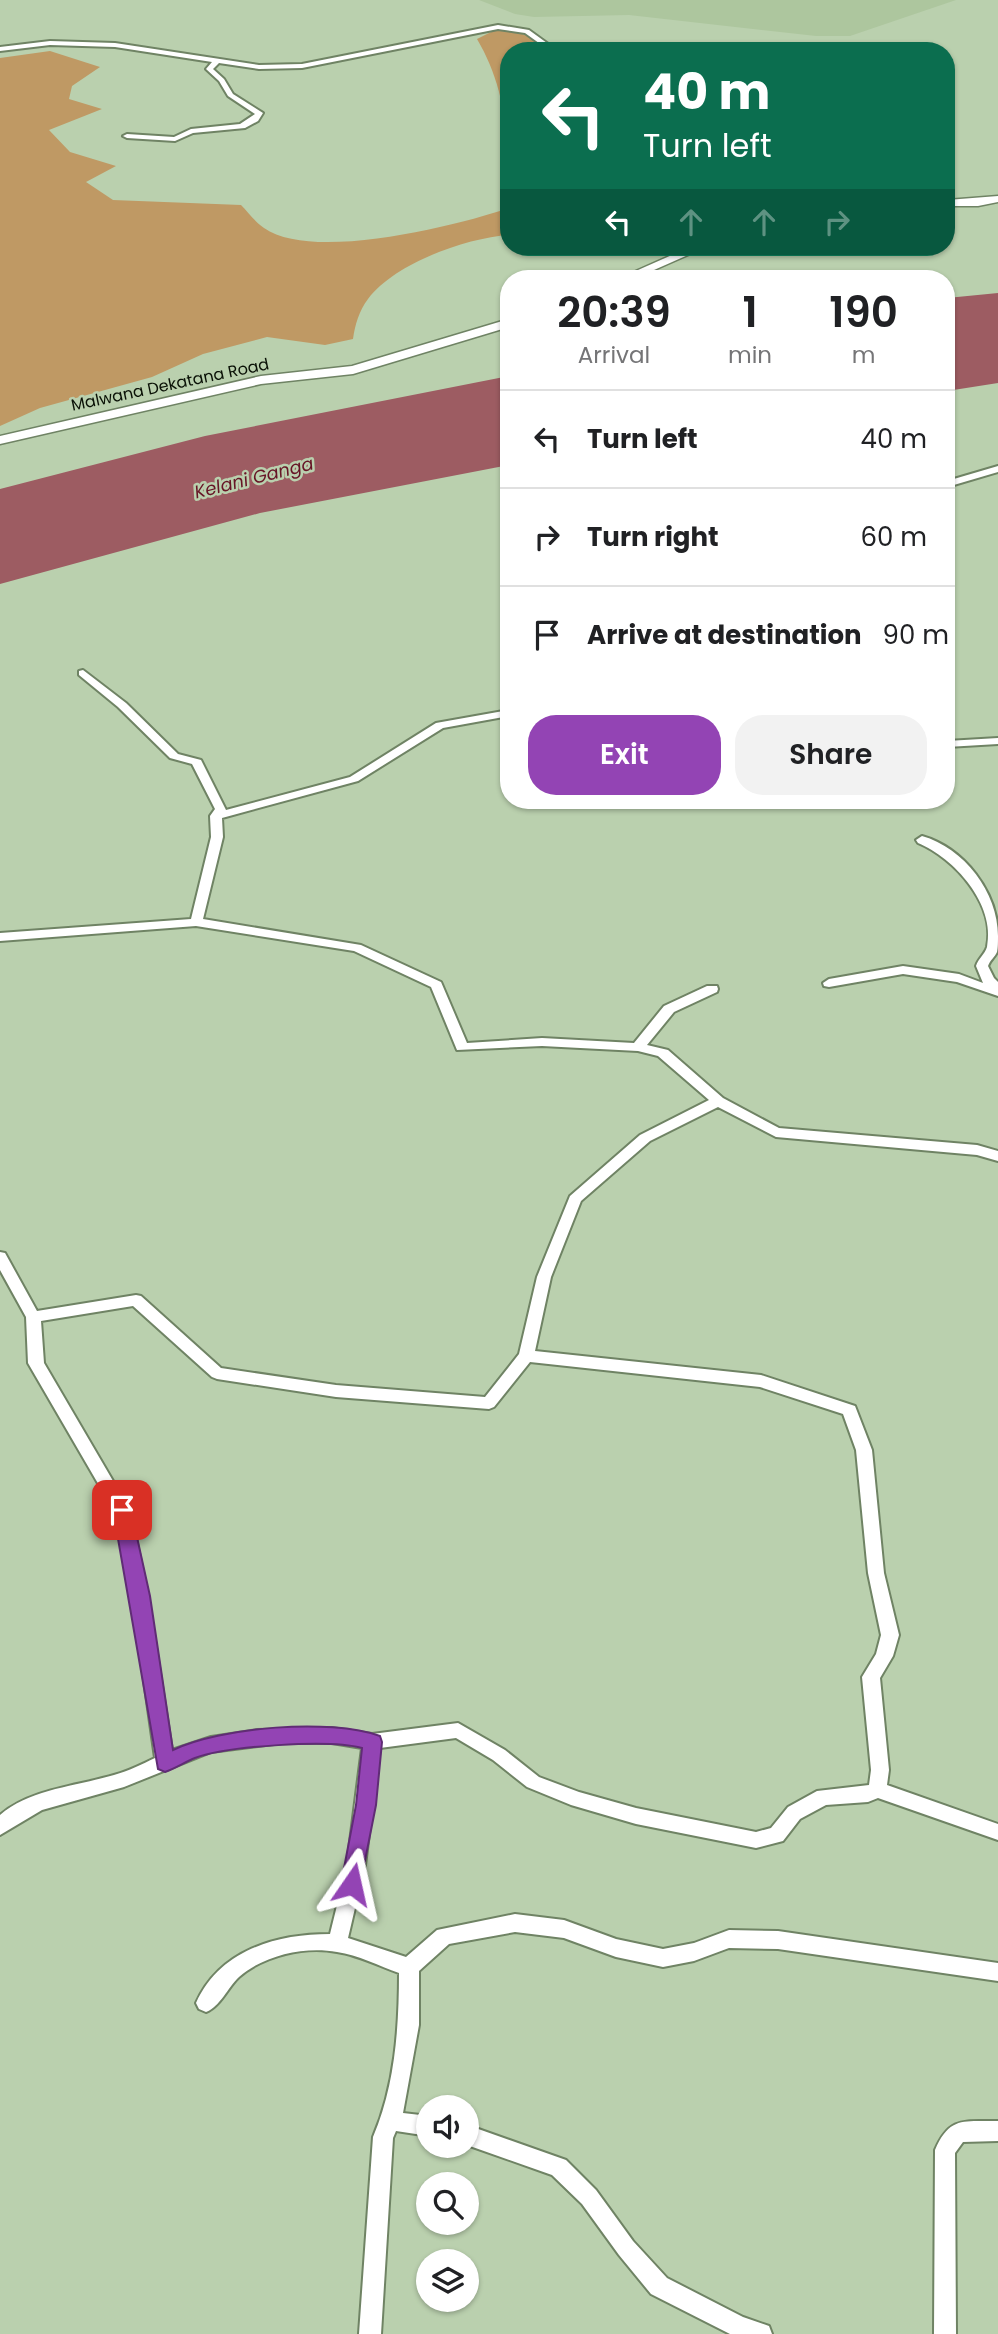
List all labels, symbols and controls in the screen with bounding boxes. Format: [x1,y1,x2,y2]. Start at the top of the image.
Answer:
text: 40 m [643,58,770,126]
icon: left [528,70,619,161]
text: Turn left [643,123,772,168]
icon: left [599,203,637,241]
icon: ahead [672,203,710,241]
icon: ahead [745,203,783,241]
icon: right [818,203,856,241]
text: 20:39 [557,283,671,342]
text: 1 [742,283,758,342]
text: 190 [829,283,898,342]
text: Arrival [578,339,650,371]
text: min [728,339,772,371]
text: m [852,339,875,371]
street label: Malwana Dekatana Road [69,352,271,417]
icon: left [528,420,566,458]
text: Turn left [587,421,698,457]
text: 40 m [861,421,927,457]
water label: Kelani Ganga [192,451,316,504]
icon: right [528,518,566,556]
text: Turn right [587,519,719,555]
text: 60 m [860,519,927,555]
icon: arrive [528,616,566,654]
text: Arrive at destination [587,617,862,653]
text: 90 m [883,617,949,653]
button: Exit [528,715,721,795]
button: Share [735,715,927,795]
pin [92,1480,152,1540]
icon: arrive [103,1491,141,1529]
position arrow [315,1847,389,1921]
map controls [416,2095,479,2312]
button: sound [416,2095,479,2158]
button: search [416,2172,479,2235]
button: layers [416,2249,479,2312]

